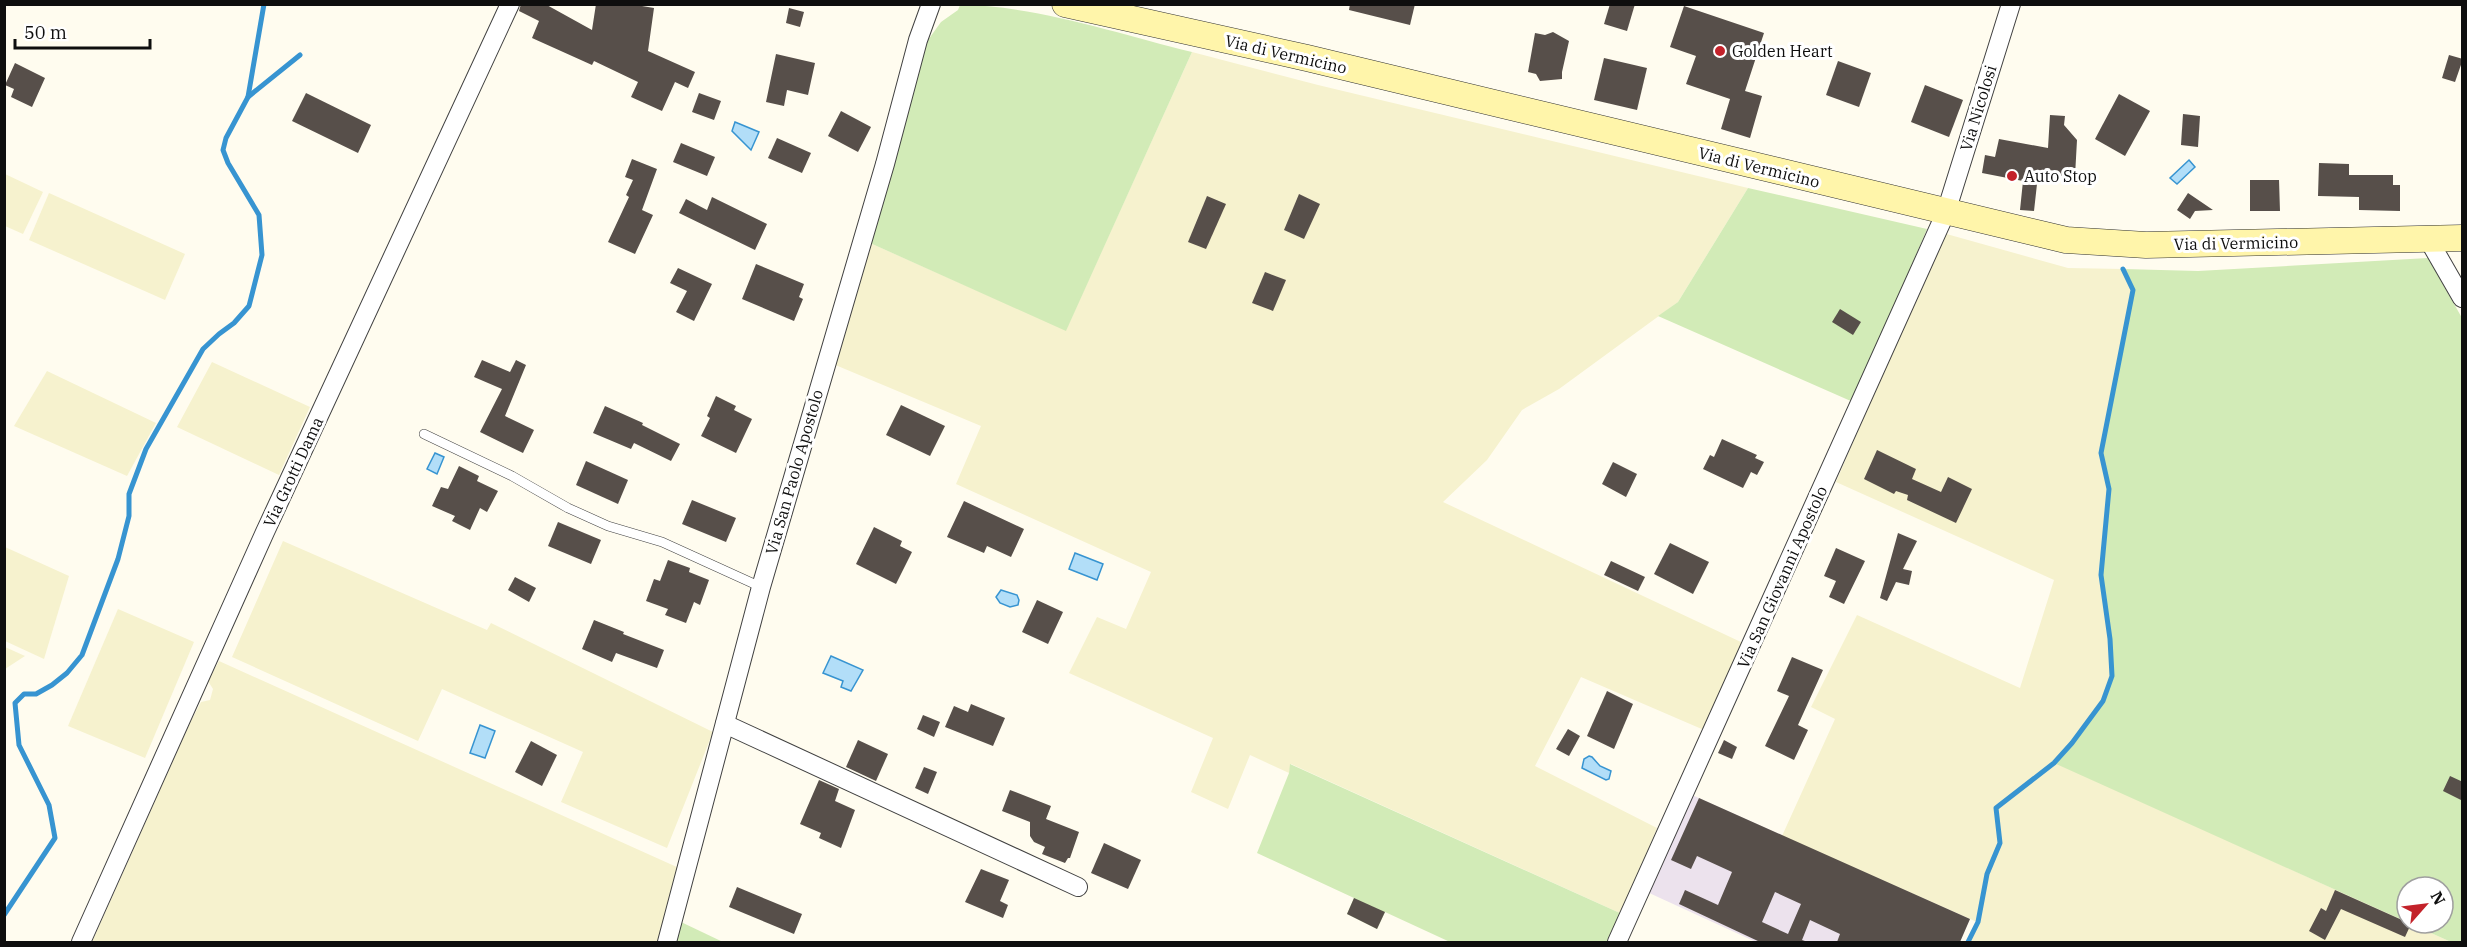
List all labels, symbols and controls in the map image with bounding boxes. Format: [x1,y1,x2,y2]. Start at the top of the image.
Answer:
scale bar [15,12,150,50]
text: 50 m [24,21,67,44]
street label: Via di Vermicino [1223,30,1349,78]
place label: Golden Heart [1732,41,1833,61]
marker: Golden Heart [1713,44,1727,58]
street label: Via Nicolosi [1955,62,2001,154]
street label: Via di Vermicino [1696,142,1822,192]
place label: Auto Stop [2024,166,2097,186]
marker: Auto Stop [2005,169,2019,183]
street label: Via di Vermicino [2174,232,2298,254]
street label: Via San Paolo Apostolo [761,387,827,557]
street label: Via Grotti Dama [259,413,327,530]
street label: Via San Giovanni Apostolo [1733,483,1831,671]
north arrow [2395,875,2455,935]
text: N [2426,888,2450,908]

